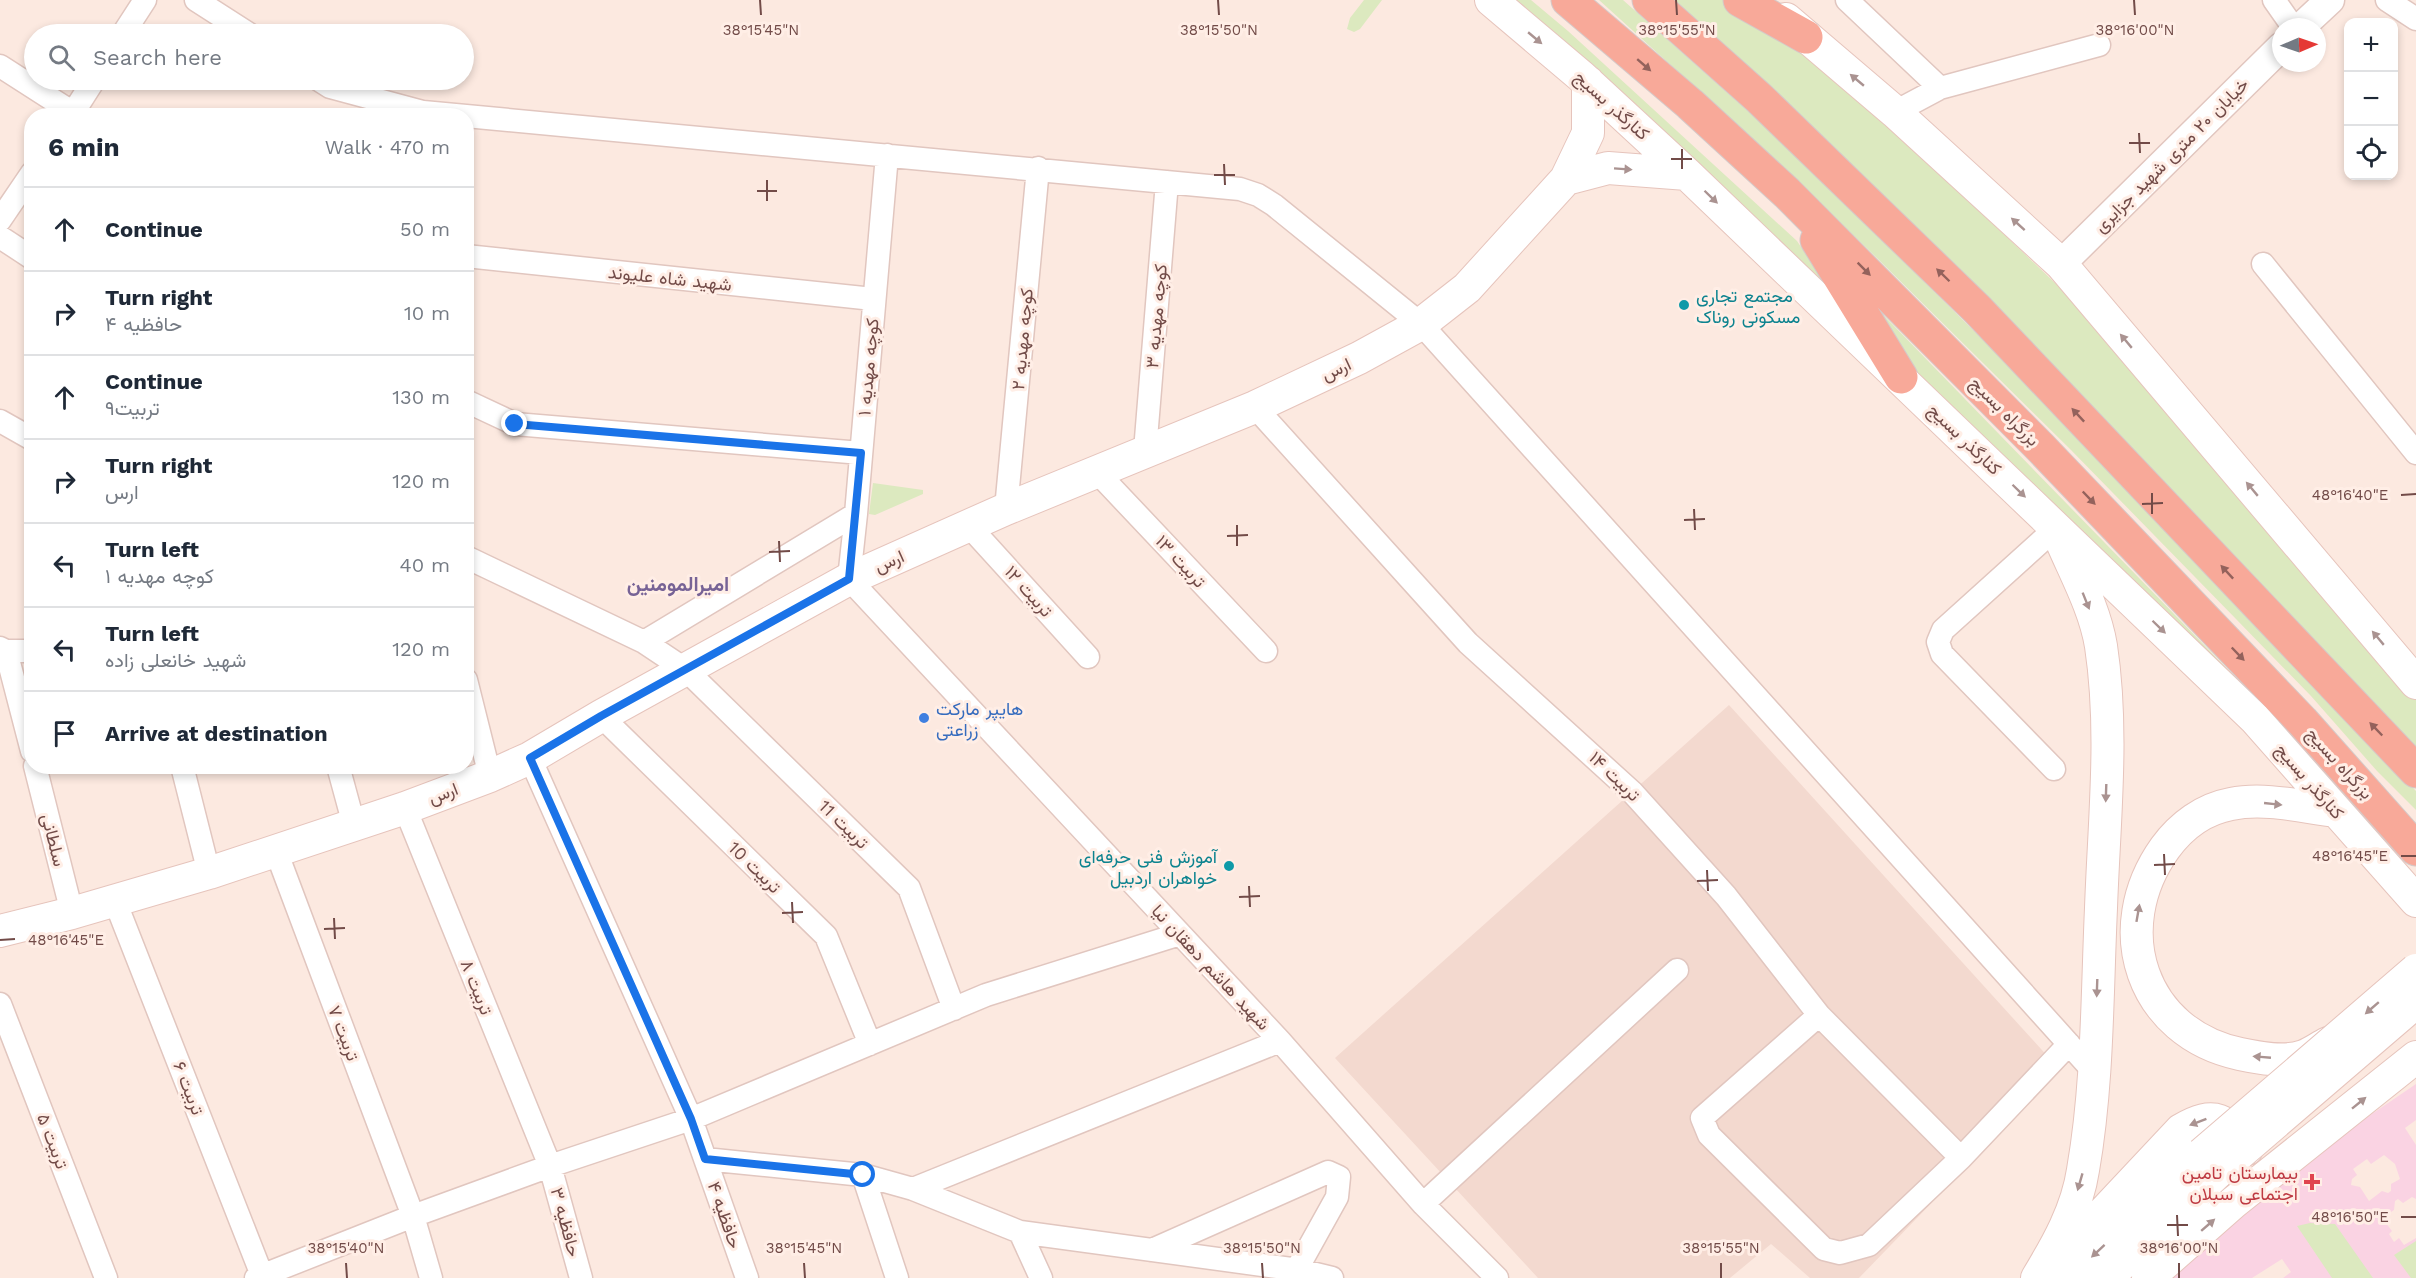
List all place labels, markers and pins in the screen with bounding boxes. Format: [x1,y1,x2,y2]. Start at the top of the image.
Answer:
place label: مجتمع تجاری مسکونی روناک [1696,285,1800,328]
marker: مجتمع تجاری مسکونی روناک [1677,298,1691,312]
place label: هایپر مارکت زراعتی [936,698,1023,741]
marker: هایپر مارکت زراعتی [917,711,931,725]
place label: آموزش فنی حرفه‌ای خواهران اردبیل [1079,846,1219,889]
marker: آموزش فنی حرفه‌ای خواهران اردبیل [1222,859,1236,873]
place label: بیمارستان تامین اجتماعی سبلان [2182,1162,2298,1205]
marker: بیمارستان تامین اجتماعی سبلان [2303,1173,2321,1191]

